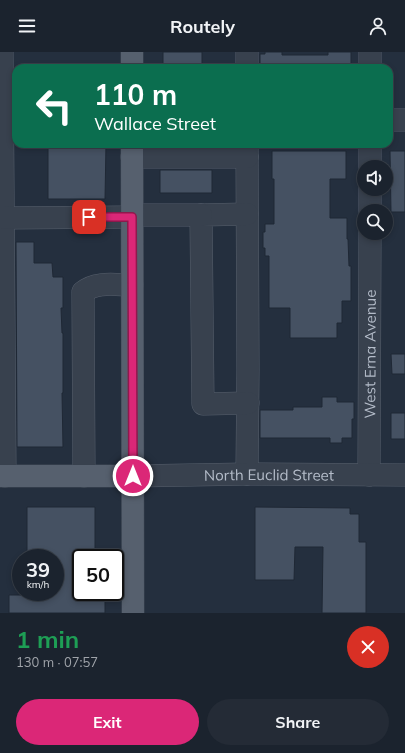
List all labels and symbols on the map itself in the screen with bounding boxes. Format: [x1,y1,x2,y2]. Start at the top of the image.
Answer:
pin [72,200,106,234]
street label: West Erna Avenue [360,290,379,418]
position arrow [112,455,154,497]
street label: North Euclid Street [204,464,334,484]
speed limit sign: 50 [72,549,124,601]

